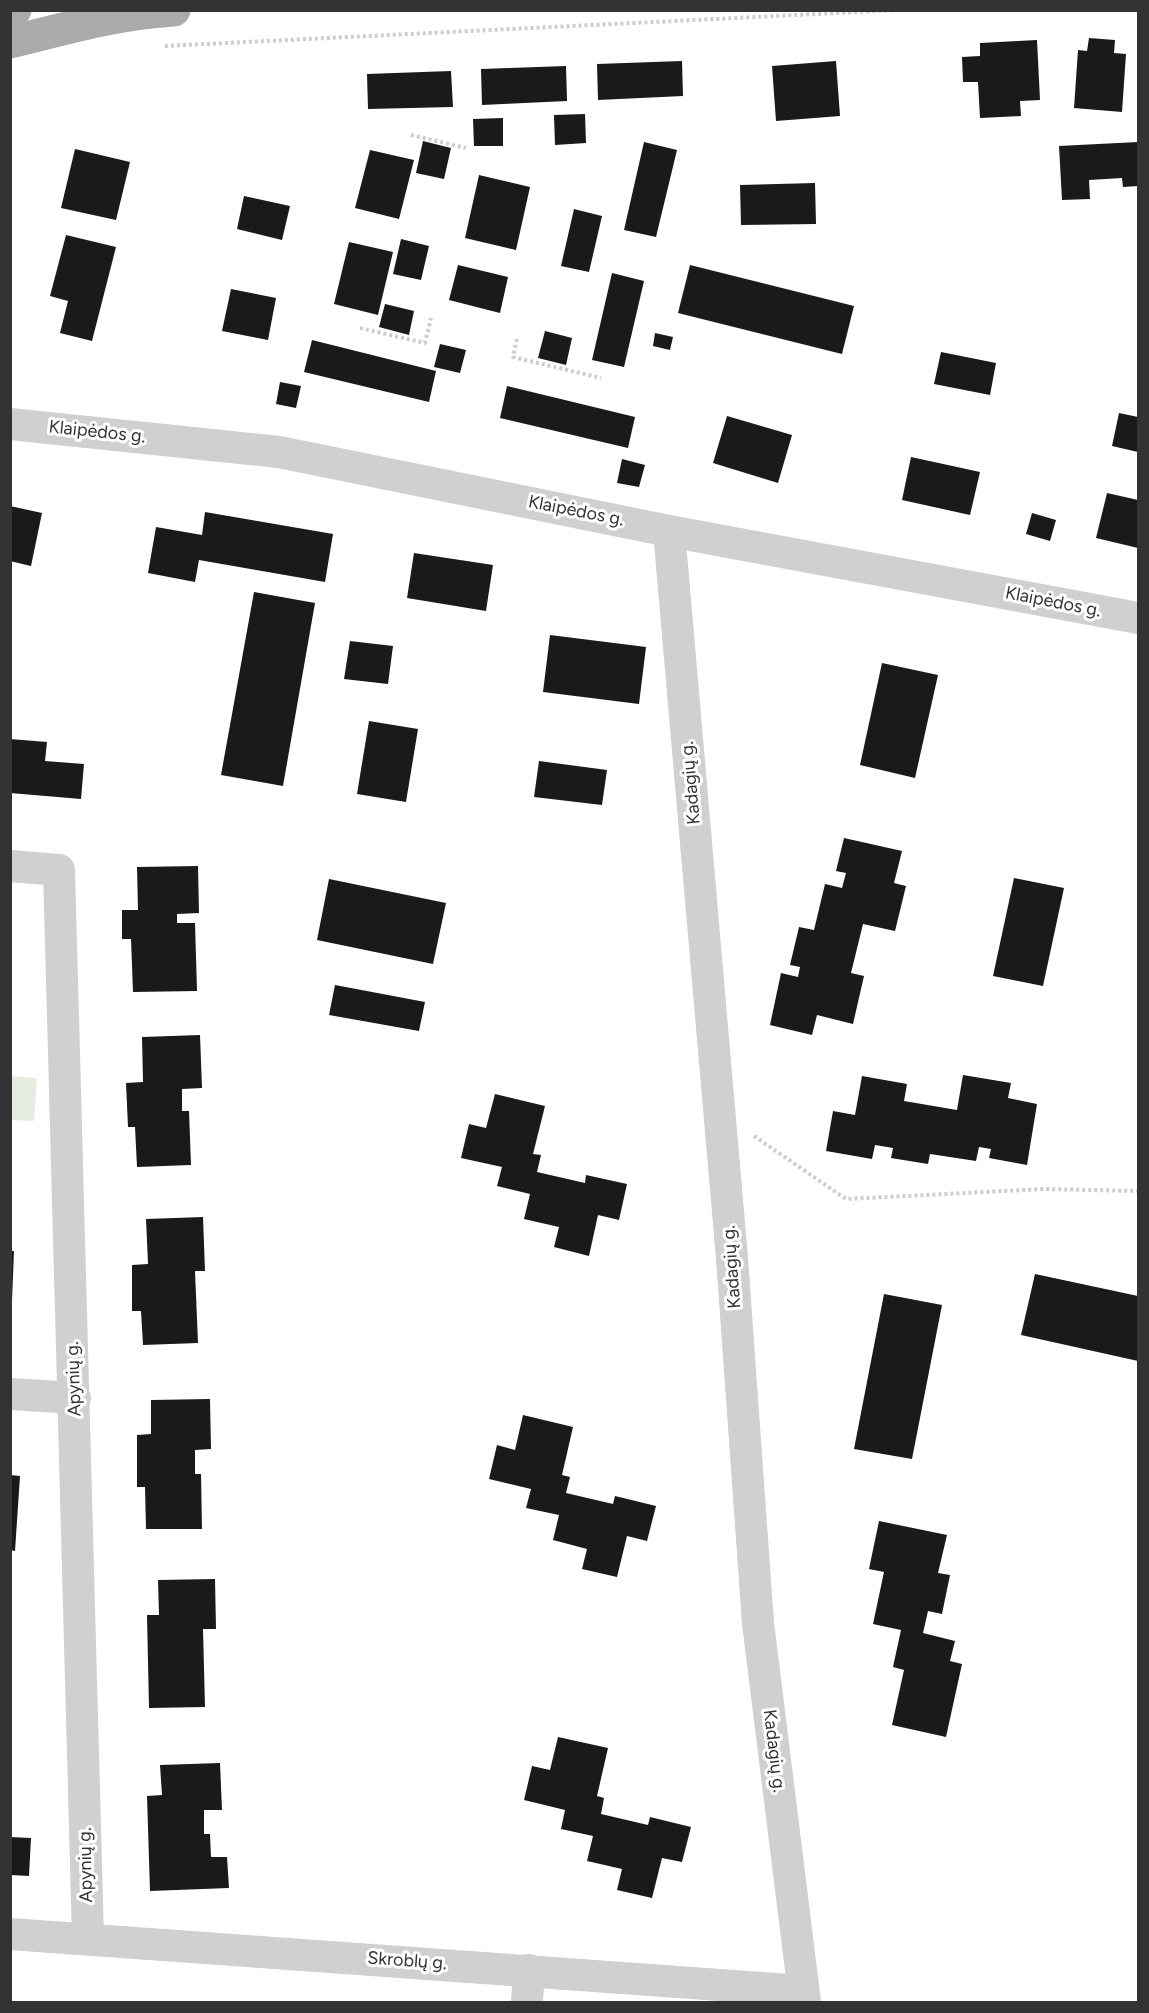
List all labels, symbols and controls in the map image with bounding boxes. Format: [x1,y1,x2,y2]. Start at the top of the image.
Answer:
street label: Klaipėdos g. [48,416,146,448]
street label: Klaipėdos g. [526,491,626,531]
street label: Klaipėdos g. [1003,582,1103,622]
street label: Kadagių g. [677,741,705,825]
street label: Kadagių g. [718,1225,746,1309]
street label: Apynių g. [62,1341,86,1417]
street label: Kadagių g. [758,1708,790,1794]
street label: Apynių g. [75,1827,97,1903]
street label: Skroblų g. [367,1947,447,1975]

